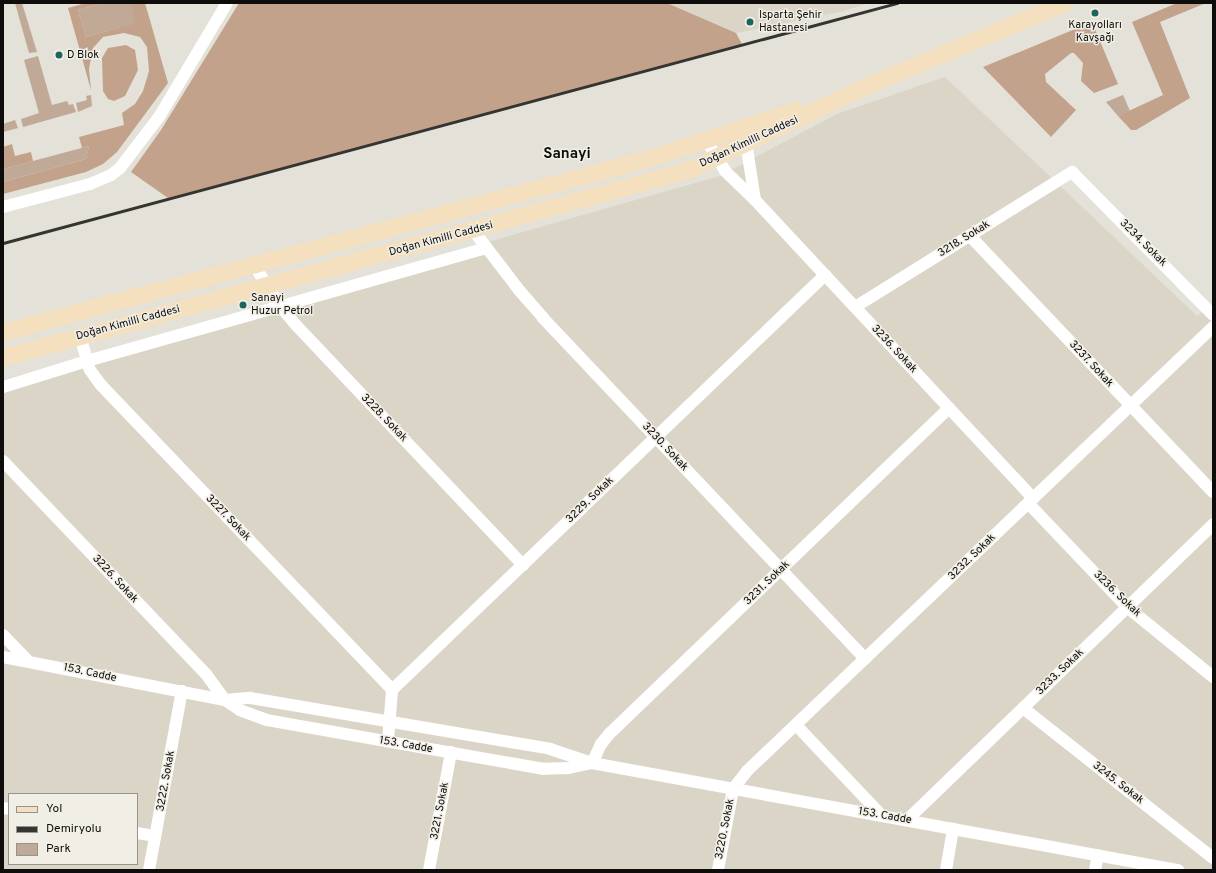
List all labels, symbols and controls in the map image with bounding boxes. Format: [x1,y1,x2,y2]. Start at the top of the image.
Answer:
marker: Karayolları Kavşağı [1090,8,1100,18]
place label: Isparta Şehir Hastanesi [759,9,822,35]
marker: Isparta Şehir Hastanesi [744,16,756,28]
place label: Karayolları Kavşağı [1068,19,1122,45]
place label: D Blok [67,48,99,62]
marker: D Blok [54,50,64,60]
street label: Doğan Kimilli Caddesi [698,113,800,171]
district label: Sanayi [543,146,591,164]
street label: 3234. Sokak [1117,217,1169,269]
street label: 3218. Sokak [936,218,992,260]
street label: Doğan Kimilli Caddesi [388,219,494,259]
place label: Sanayi Huzur Petrol [251,292,313,318]
marker: Sanayi Huzur Petrol [238,300,248,310]
street label: Doğan Kimilli Caddesi [75,303,181,343]
street label: 3236. Sokak [868,322,920,376]
street label: 3237. Sokak [1066,338,1116,390]
street label: 3228. Sokak [358,391,410,445]
street label: 3230. Sokak [639,420,691,474]
street label: 3229. Sokak [563,474,617,526]
street label: 3227. Sokak [203,492,253,544]
street label: 3232. Sokak [945,531,999,583]
street label: 3226. Sokak [89,552,141,606]
street label: 3231. Sokak [741,558,793,608]
street label: 3236. Sokak [1090,568,1144,620]
street label: 3233. Sokak [1033,646,1087,698]
street label: 153. Cadde [62,661,118,685]
street label: 153. Cadde [378,734,434,756]
street label: 3222. Sokak [154,750,178,812]
street label: 3245. Sokak [1090,759,1146,807]
street label: 3221. Sokak [428,781,452,841]
legend [8,793,138,865]
street label: 3220. Sokak [713,797,737,861]
text: Yol [46,801,62,817]
street label: 153. Cadde [857,805,913,827]
text: Demiryolu [46,821,102,837]
text: Park [46,841,71,857]

